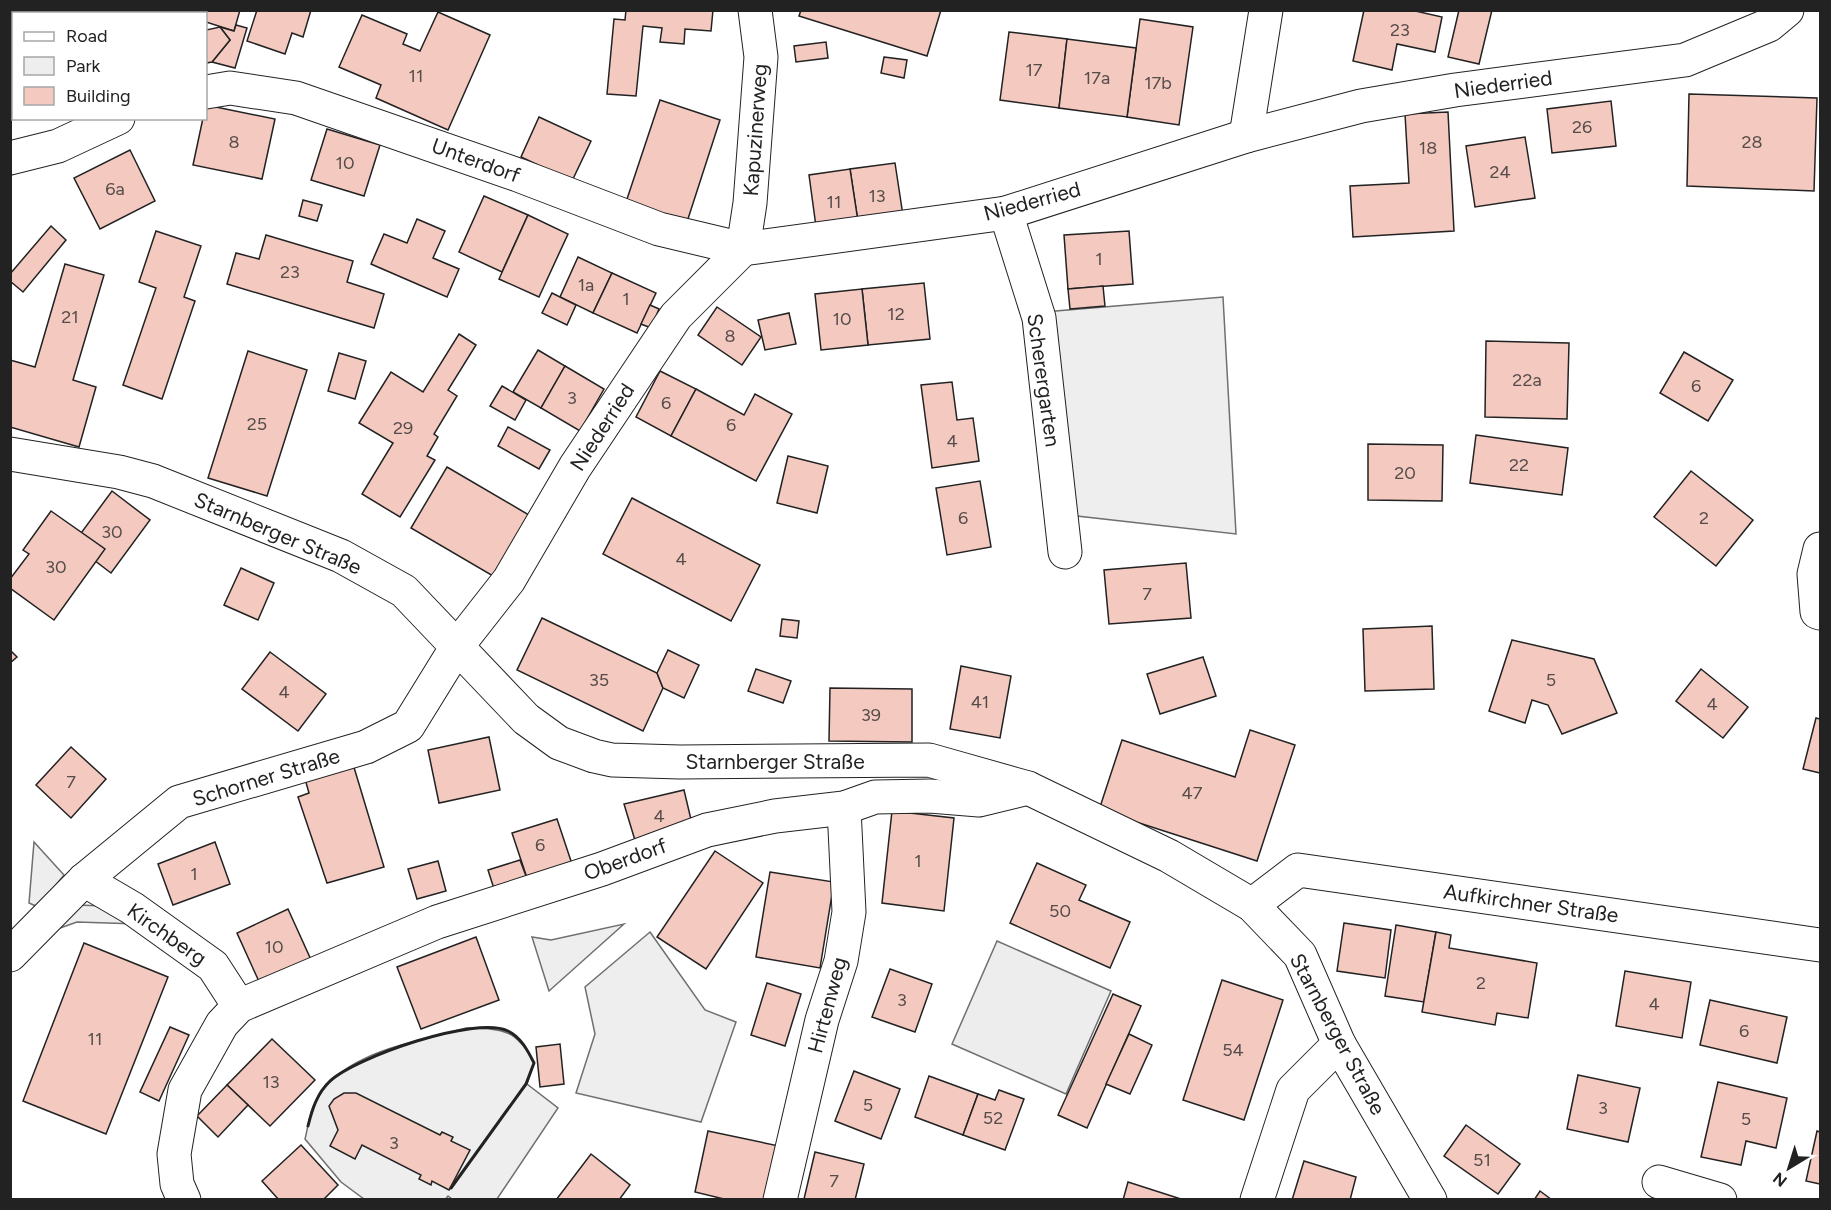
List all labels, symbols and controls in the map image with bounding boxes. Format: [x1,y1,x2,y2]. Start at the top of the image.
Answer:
legend [12,12,207,120]
house number: 23 [1390,19,1410,41]
text: Road [66,25,107,47]
text: Park [66,55,101,77]
house number: 17 [1025,59,1043,81]
street label: Kapuzinerweg [738,63,772,197]
house number: 11 [409,65,423,87]
street label: Niederried [1452,65,1554,103]
house number: 17a [1084,67,1110,89]
house number: 17b [1144,72,1172,94]
text: Building [66,85,131,107]
house number: 26 [1572,116,1592,138]
house number: 8 [228,131,240,153]
house number: 28 [1741,131,1763,153]
street label: Unterdorf [428,132,524,188]
house number: 18 [1419,137,1437,159]
house number: 10 [336,152,354,174]
house number: 24 [1489,161,1511,183]
street label: Niederried [981,176,1083,226]
house number: 6a [105,178,125,200]
house number: 13 [868,185,886,207]
house number: 11 [827,191,841,213]
house number: 1 [1095,248,1103,270]
house number: 23 [280,261,300,283]
house number: 1a [578,274,594,296]
house number: 1 [622,288,630,310]
house number: 12 [887,303,905,325]
house number: 21 [61,306,79,328]
house number: 10 [833,308,851,330]
street label: Scherergarten [1022,312,1066,448]
house number: 8 [724,325,736,347]
house number: 22a [1512,369,1542,391]
house number: 6 [1691,375,1701,397]
street label: Niederried [564,379,640,475]
house number: 3 [567,387,577,409]
house number: 6 [661,392,671,414]
house number: 25 [247,413,267,435]
house number: 6 [726,414,736,436]
house number: 29 [393,417,413,439]
house number: 4 [946,430,958,452]
house number: 22 [1509,454,1529,476]
house number: 20 [1394,462,1416,484]
street label: Starnberger Straße [191,486,365,580]
house number: 6 [958,507,968,529]
house number: 2 [1699,507,1709,529]
house number: 30 [101,521,123,543]
house number: 4 [675,548,687,570]
house number: 30 [45,556,67,578]
house number: 7 [1142,583,1152,605]
house number: 35 [589,669,609,691]
house number: 5 [1546,669,1556,691]
house number: 4 [278,681,290,703]
house number: 41 [971,691,989,713]
house number: 4 [1706,693,1718,715]
house number: 39 [861,704,881,726]
street label: Schorner Straße [189,743,343,811]
street label: Starnberger Straße [685,749,865,774]
house number: 7 [66,771,76,793]
house number: 47 [1182,782,1203,804]
house number: 4 [653,805,665,827]
street label: Oberdorf [580,832,670,886]
house number: 6 [535,834,545,856]
house number: 1 [914,850,922,872]
house number: 1 [190,863,198,885]
street label: Aufkirchner Straße [1442,878,1620,928]
street label: Kirchberg [123,898,211,970]
house number: 50 [1049,900,1071,922]
house number: 10 [265,936,283,958]
street label: Starnberger Straße [1285,949,1391,1119]
street label: Hirtenweg [802,954,852,1056]
house number: 2 [1476,972,1486,994]
house number: 3 [897,989,907,1011]
house number: 4 [1648,993,1660,1015]
house number: 6 [1739,1020,1749,1042]
house number: 11 [88,1028,102,1050]
house number: 54 [1222,1039,1244,1061]
house number: 13 [262,1071,280,1093]
house number: 5 [863,1094,873,1116]
house number: 3 [1598,1097,1608,1119]
house number: 52 [983,1107,1003,1129]
house number: 5 [1741,1108,1751,1130]
house number: 3 [389,1132,399,1154]
north arrow [1759,1138,1819,1198]
house number: 51 [1473,1149,1491,1171]
text: N [1769,1168,1791,1191]
house number: 7 [829,1170,839,1192]

